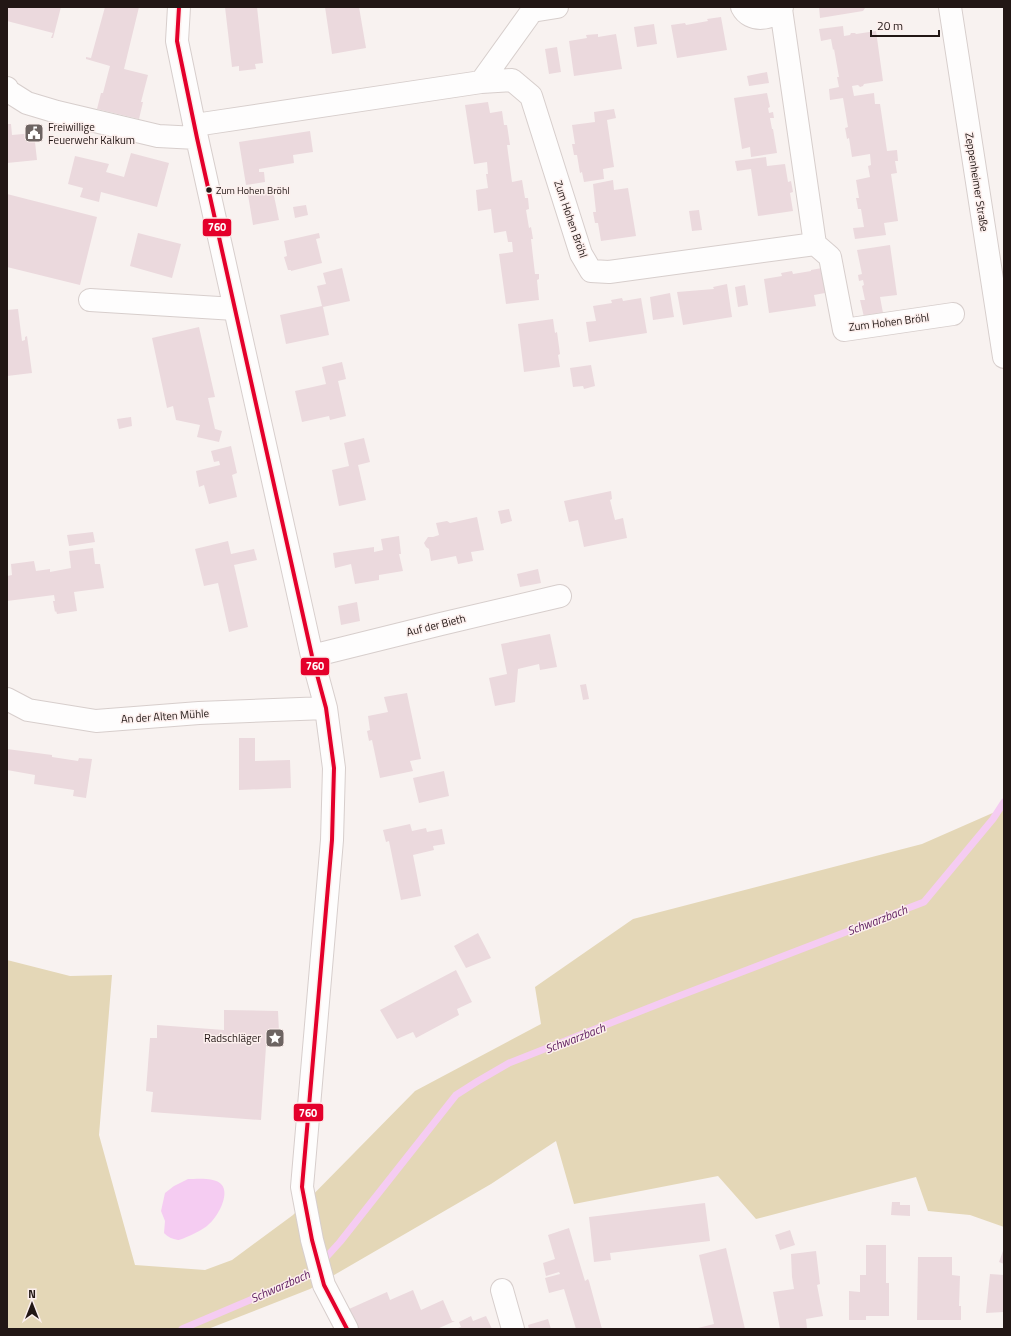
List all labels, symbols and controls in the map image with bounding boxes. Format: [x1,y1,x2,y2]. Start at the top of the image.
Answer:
scale bar [871,12,939,38]
text: 20 m [877,16,903,35]
place label: Freiwillige Feuerwehr Kalkum [48,119,135,148]
public building icon: Freiwillige Feuerwehr Kalkum [23,122,45,144]
street label: Zeppenheimer Straße [961,131,993,233]
street label: Zum Hohen Bröhl [550,178,592,260]
place label: Zum Hohen Bröhl [216,183,290,198]
marker: Zum Hohen Bröhl [204,185,214,195]
line badge: 760 [202,218,232,237]
text: 760 [208,219,226,235]
street label: Zum Hohen Bröhl [848,309,930,335]
street label: Auf der Bieth [405,610,467,640]
line badge: 760 [300,657,330,676]
text: 760 [306,658,324,674]
street label: An der Alten Mühle [120,705,210,727]
water label: Schwarzbach [844,899,911,940]
water label: Schwarzbach [542,1017,609,1058]
place icon: Radschläger [264,1027,286,1049]
place label: Radschläger [204,1030,261,1046]
line badge: 760 [293,1103,324,1122]
text: 760 [299,1105,317,1121]
water label: Schwarzbach [247,1264,314,1308]
north arrow [12,1284,52,1324]
text: N [28,1286,36,1302]

